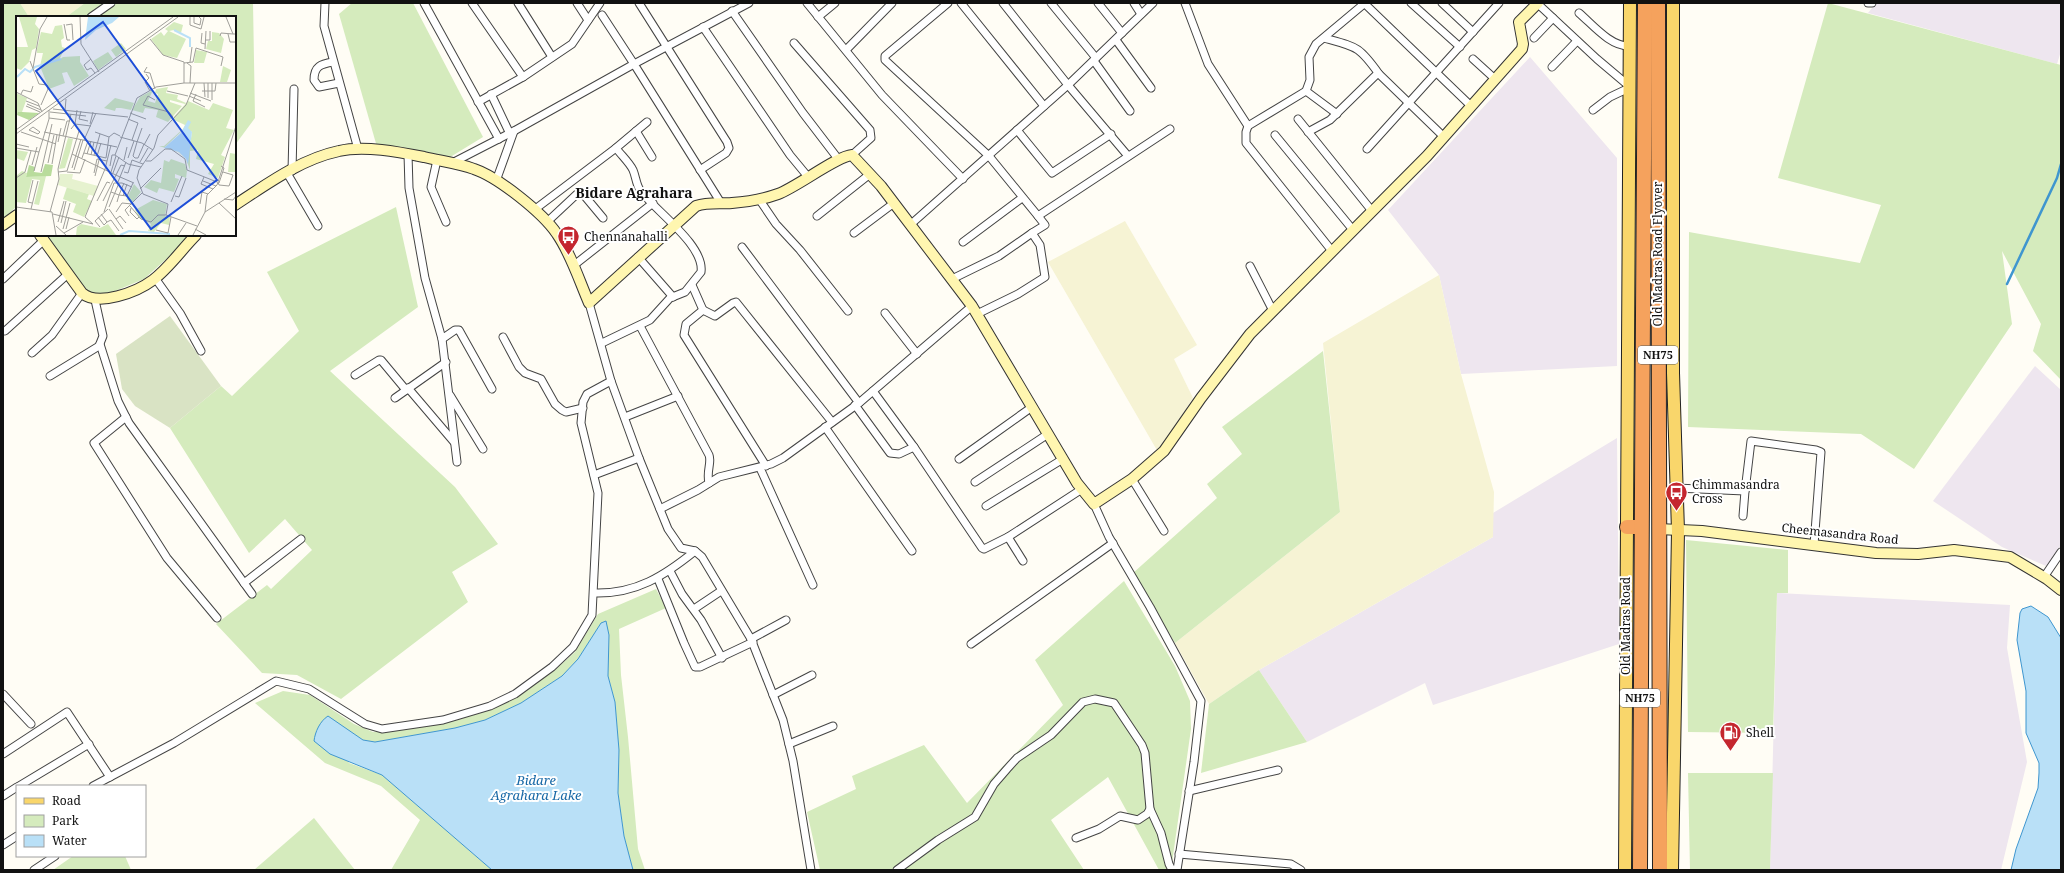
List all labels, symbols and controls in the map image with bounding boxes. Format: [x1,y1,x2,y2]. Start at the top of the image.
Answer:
inset map [16,16,236,236]
street label: Old Madras Road Flyover [1649,181,1666,326]
district label: Bidare Agrahara [575,183,693,202]
bus stop icon: Chennanahalli [556,224,582,257]
place label: Chennanahalli [584,228,668,245]
road number: NH75 [1638,346,1678,364]
place label: Chimmasandra Cross [1692,476,1780,507]
bus stop icon: Chimmasandra Cross [1663,479,1689,512]
street label: Cheemasandra Road [1781,519,1900,548]
street label: Old Madras Road [1617,576,1634,675]
road number: NH75 [1620,689,1660,707]
fuel station icon: Shell [1717,720,1743,753]
place label: Shell [1746,724,1774,741]
water label: Bidare Agrahara Lake [490,771,582,804]
legend [16,785,146,857]
text: Road [52,792,82,809]
text: Park [52,812,80,829]
text: Water [52,832,87,849]

